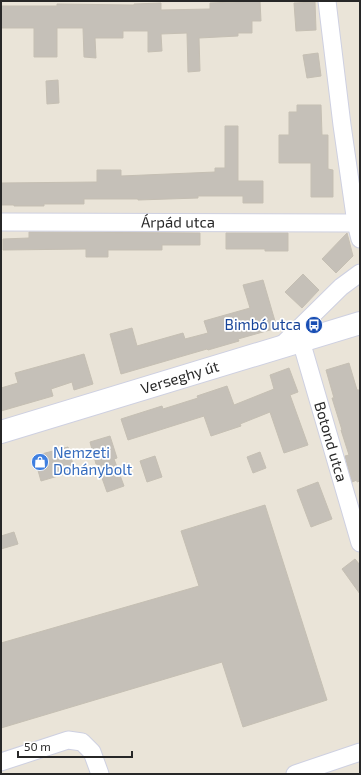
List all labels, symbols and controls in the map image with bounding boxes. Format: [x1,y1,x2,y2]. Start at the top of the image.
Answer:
street label: Árpád utca [141,212,215,231]
place label: Bimbó utca [225,315,301,333]
bus stop icon: Bimbó utca [304,315,324,335]
street label: Verseghy út [138,356,221,397]
street label: Botond utca [311,399,352,484]
place label: Nemzeti Dohánybolt [53,443,133,478]
shop icon: Nemzeti Dohánybolt [30,452,50,472]
scale bar [18,733,132,759]
text: 50 m [24,739,51,753]

